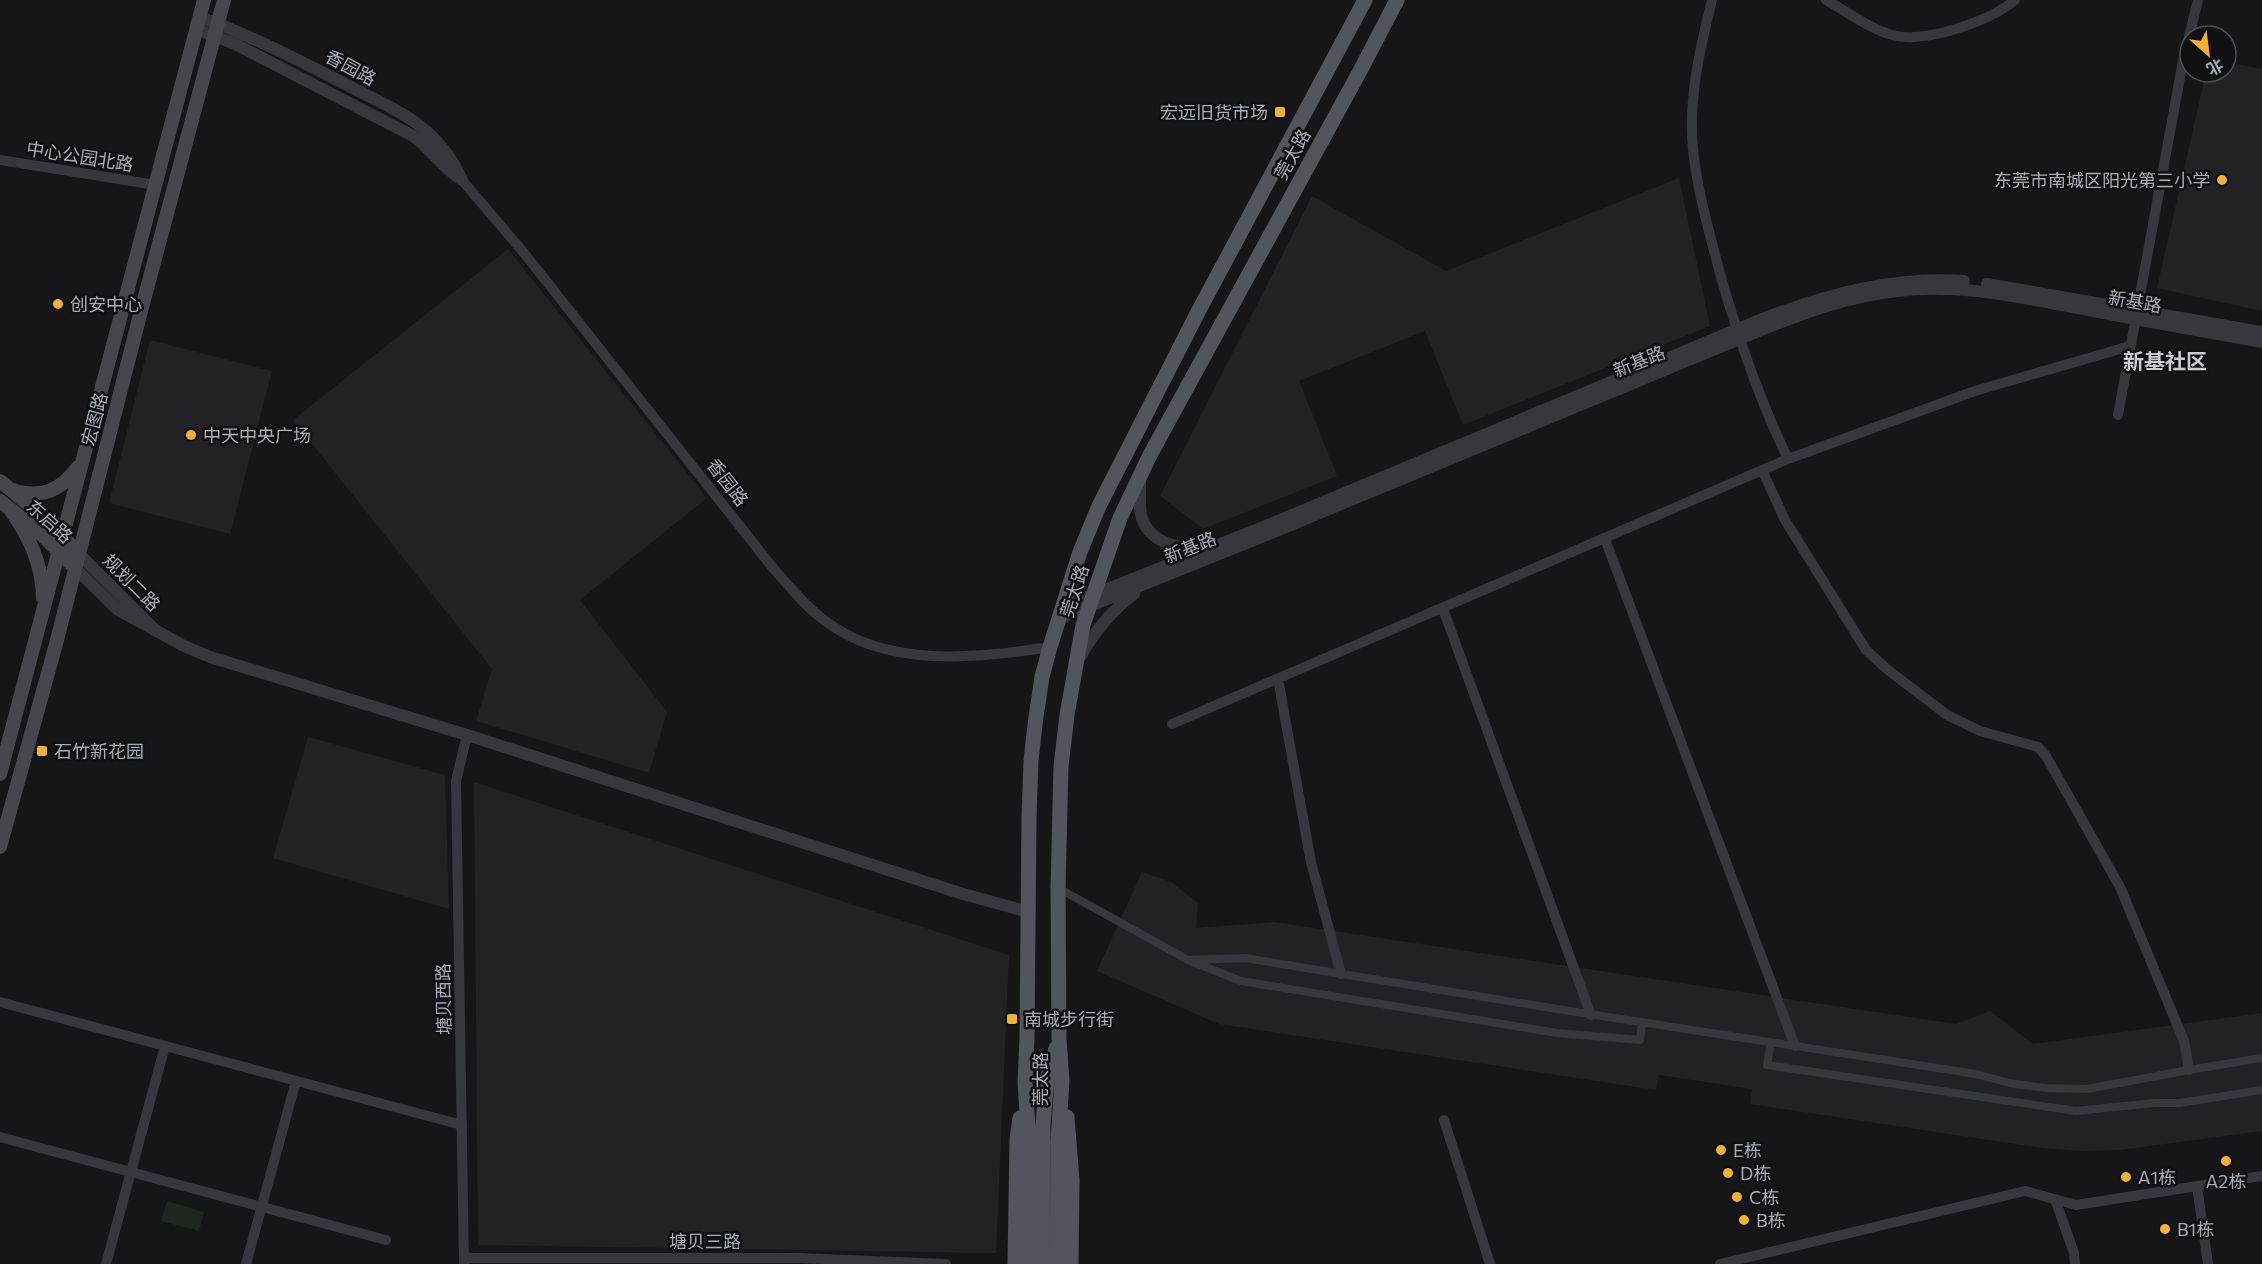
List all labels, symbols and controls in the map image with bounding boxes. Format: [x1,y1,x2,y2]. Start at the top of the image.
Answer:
north arrow [2178,24,2238,84]
street label: 香园路 [322,45,380,89]
text: 北 [2204,56,2227,80]
place label: 宏远旧货市场 [1160,101,1268,123]
marker: 宏远旧货市场 [1273,105,1287,119]
street label: 莞太路 [1269,125,1315,183]
street label: 中心公园北路 [25,137,135,175]
place label: 东莞市南城区阳光第三小学 [1994,169,2210,191]
marker: 东莞市南城区阳光第三小学 [2215,173,2229,187]
street label: 新基路 [2107,285,2163,317]
place label: 创安中心 [70,293,142,315]
marker: 创安中心 [51,297,65,311]
street label: 新基路 [1610,341,1668,381]
district label: 新基社区 [2123,348,2207,373]
street label: 宏图路 [76,390,112,448]
place label: 中天中央广场 [203,424,311,446]
marker: 中天中央广场 [184,428,198,442]
street label: 香园路 [703,454,753,510]
street label: 东启路 [23,495,77,547]
street label: 新基路 [1161,527,1219,567]
street label: 规划二路 [99,549,165,615]
street label: 莞太路 [1055,562,1093,620]
place label: 石竹新花园 [54,740,144,762]
marker: 石竹新花园 [35,744,49,758]
street label: 塘贝西路 [431,963,455,1035]
place label: 南城步行街 [1024,1008,1114,1030]
marker: 南城步行街 [1005,1012,1019,1026]
street label: 莞太路 [1029,1052,1051,1106]
place label: E栋 [1733,1139,1762,1161]
marker: E栋 [1714,1143,1728,1157]
marker: A2栋 [2219,1154,2233,1168]
place label: D栋 [1740,1162,1771,1184]
marker: D栋 [1721,1166,1735,1180]
place label: A1栋 [2138,1166,2176,1188]
marker: A1栋 [2119,1170,2133,1184]
place label: A2栋 [2206,1170,2246,1192]
place label: C栋 [1749,1186,1779,1208]
marker: C栋 [1730,1190,1744,1204]
place label: B栋 [1756,1209,1786,1231]
marker: B栋 [1737,1213,1751,1227]
place label: B1栋 [2177,1218,2214,1240]
marker: B1栋 [2158,1222,2172,1236]
street label: 塘贝三路 [669,1230,741,1252]

